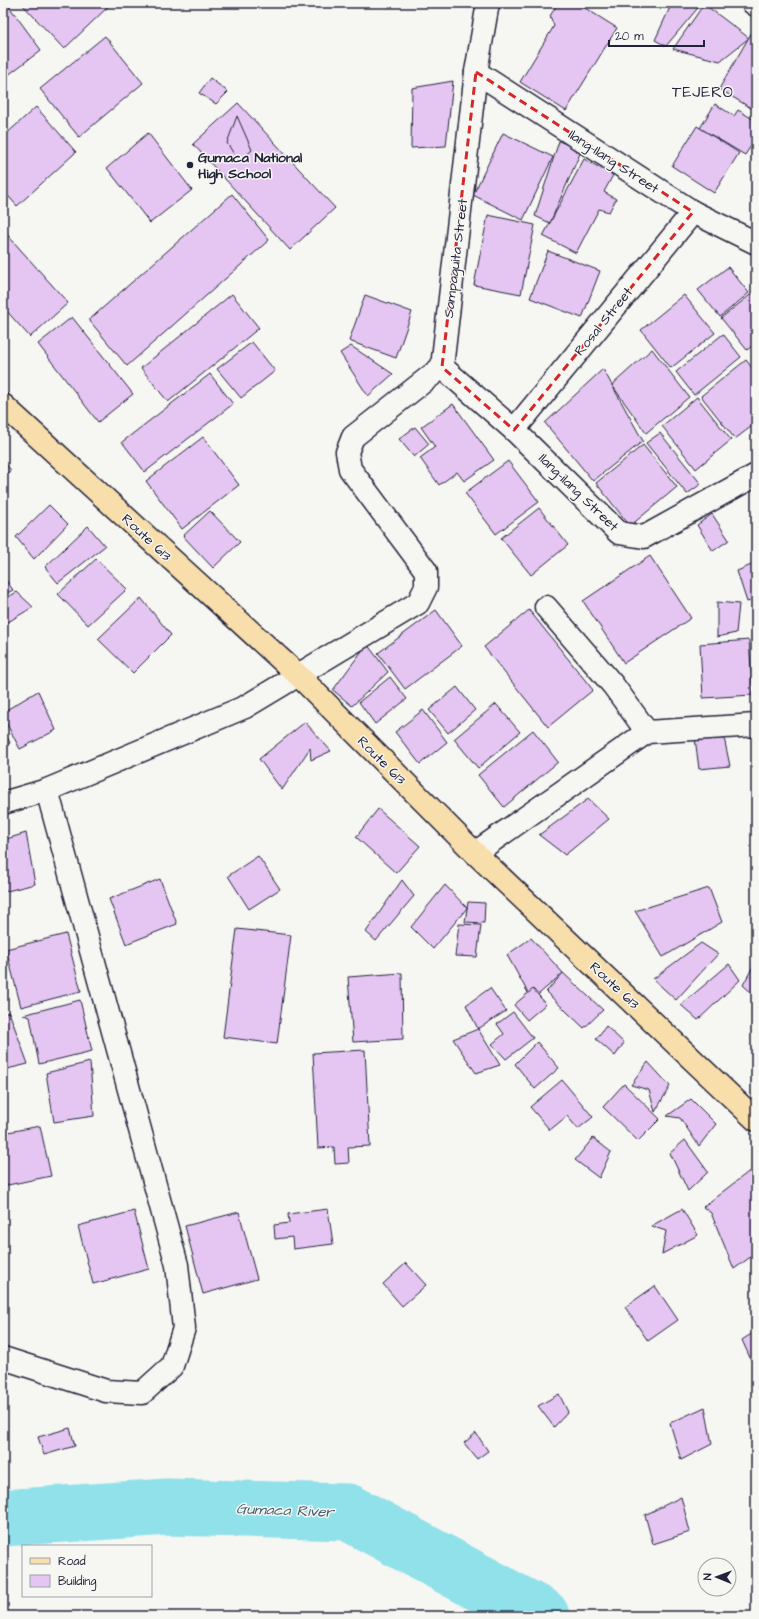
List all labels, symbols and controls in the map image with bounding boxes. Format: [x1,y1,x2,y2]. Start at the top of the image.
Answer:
scale bar [609,22,704,48]
text: 20 m [615,28,644,45]
district label: TEJERO [672,82,734,103]
street label: Ilang-Ilang Street [564,125,663,199]
place label: Gumaca National High School [198,148,303,185]
marker: Gumaca National High School [185,160,195,170]
street label: Sampaguita Street [439,197,473,319]
street label: Rosal Street [570,283,638,360]
street label: Ilang-ilang Street [534,449,623,536]
street label: Route 613 [117,509,176,566]
street label: Route 613 [352,732,410,790]
street label: Route 613 [585,957,644,1014]
water label: Gumaca River [236,1498,336,1523]
legend [22,1545,152,1597]
text: Road [58,1553,86,1570]
north arrow [697,1557,737,1597]
text: Building [58,1573,96,1591]
text: N [700,1573,715,1580]

